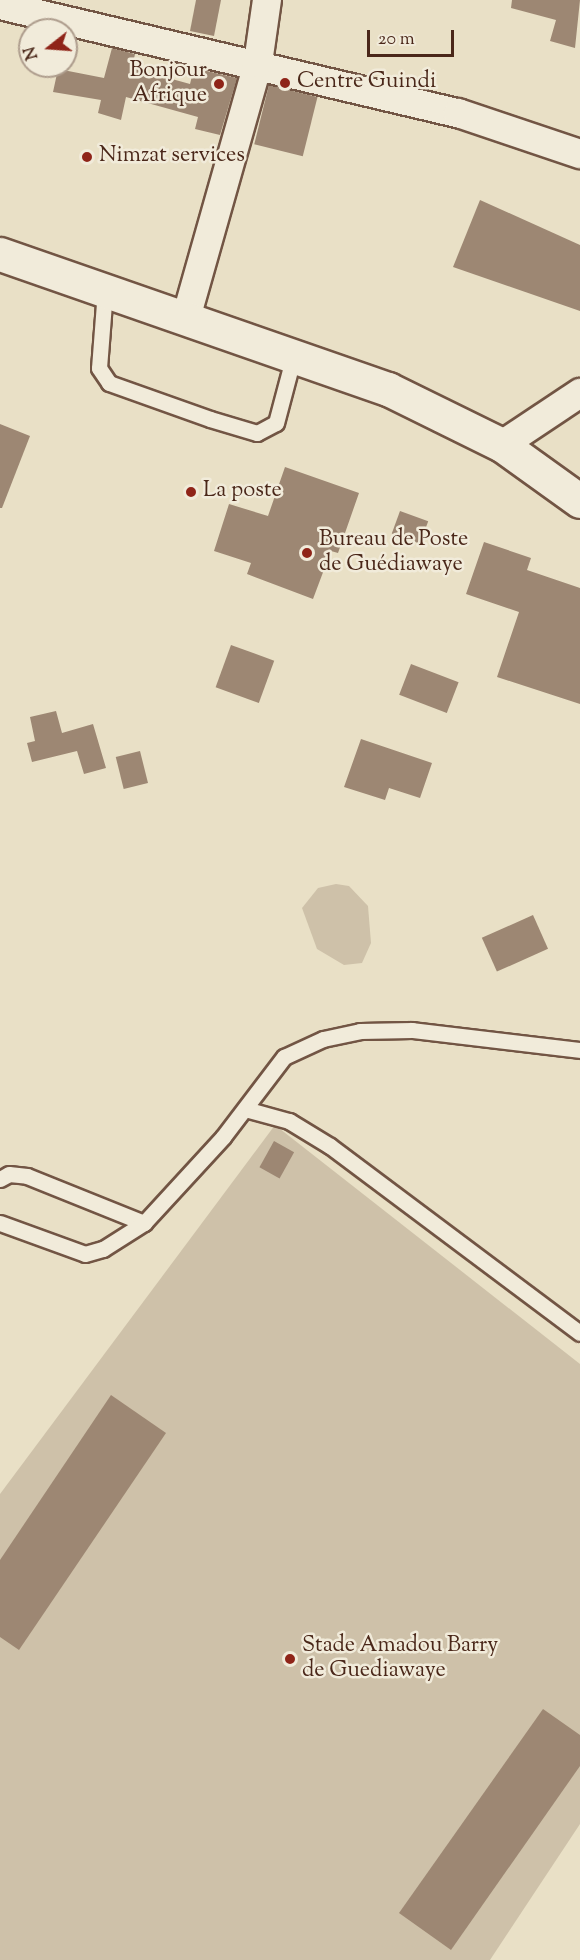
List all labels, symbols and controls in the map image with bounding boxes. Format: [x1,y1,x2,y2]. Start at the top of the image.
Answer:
north arrow [18,18,78,78]
scale bar [370,18,457,56]
text: 20 m [378,27,415,53]
text: N [19,43,45,62]
place label: Bonjour Afrique [129,58,207,110]
place label: Centre Guindi [297,70,436,96]
marker: Centre Guindi [278,76,292,90]
marker: Bonjour Afrique [212,77,226,91]
place label: Nimzat services [99,144,245,170]
marker: Nimzat services [80,150,94,164]
place label: La poste [203,479,282,505]
marker: La poste [184,485,198,499]
place label: Bureau de Poste de Guédiawaye [319,527,468,578]
marker: Bureau de Poste de Guédiawaye [300,546,314,560]
place label: Stade Amadou Barry de Guediawaye [302,1633,498,1684]
marker: Stade Amadou Barry de Guediawaye [283,1652,297,1666]

